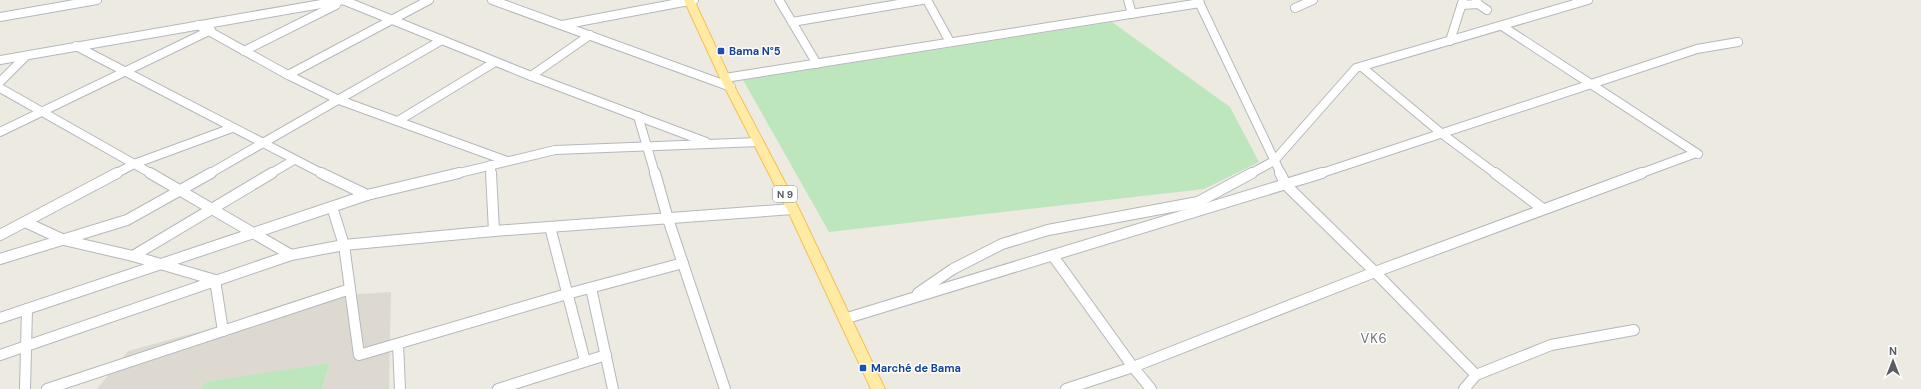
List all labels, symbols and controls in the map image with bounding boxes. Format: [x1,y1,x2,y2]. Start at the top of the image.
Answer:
place label: Bama N°5 [729,44,781,58]
marker: Bama N°5 [716,46,726,56]
road number: N 9 [773,186,797,202]
district label: VK6 [1360,330,1388,347]
north arrow [1873,341,1913,381]
text: N [1889,344,1897,358]
place label: Marché de Bama [871,361,961,375]
marker: Marché de Bama [858,363,868,373]

